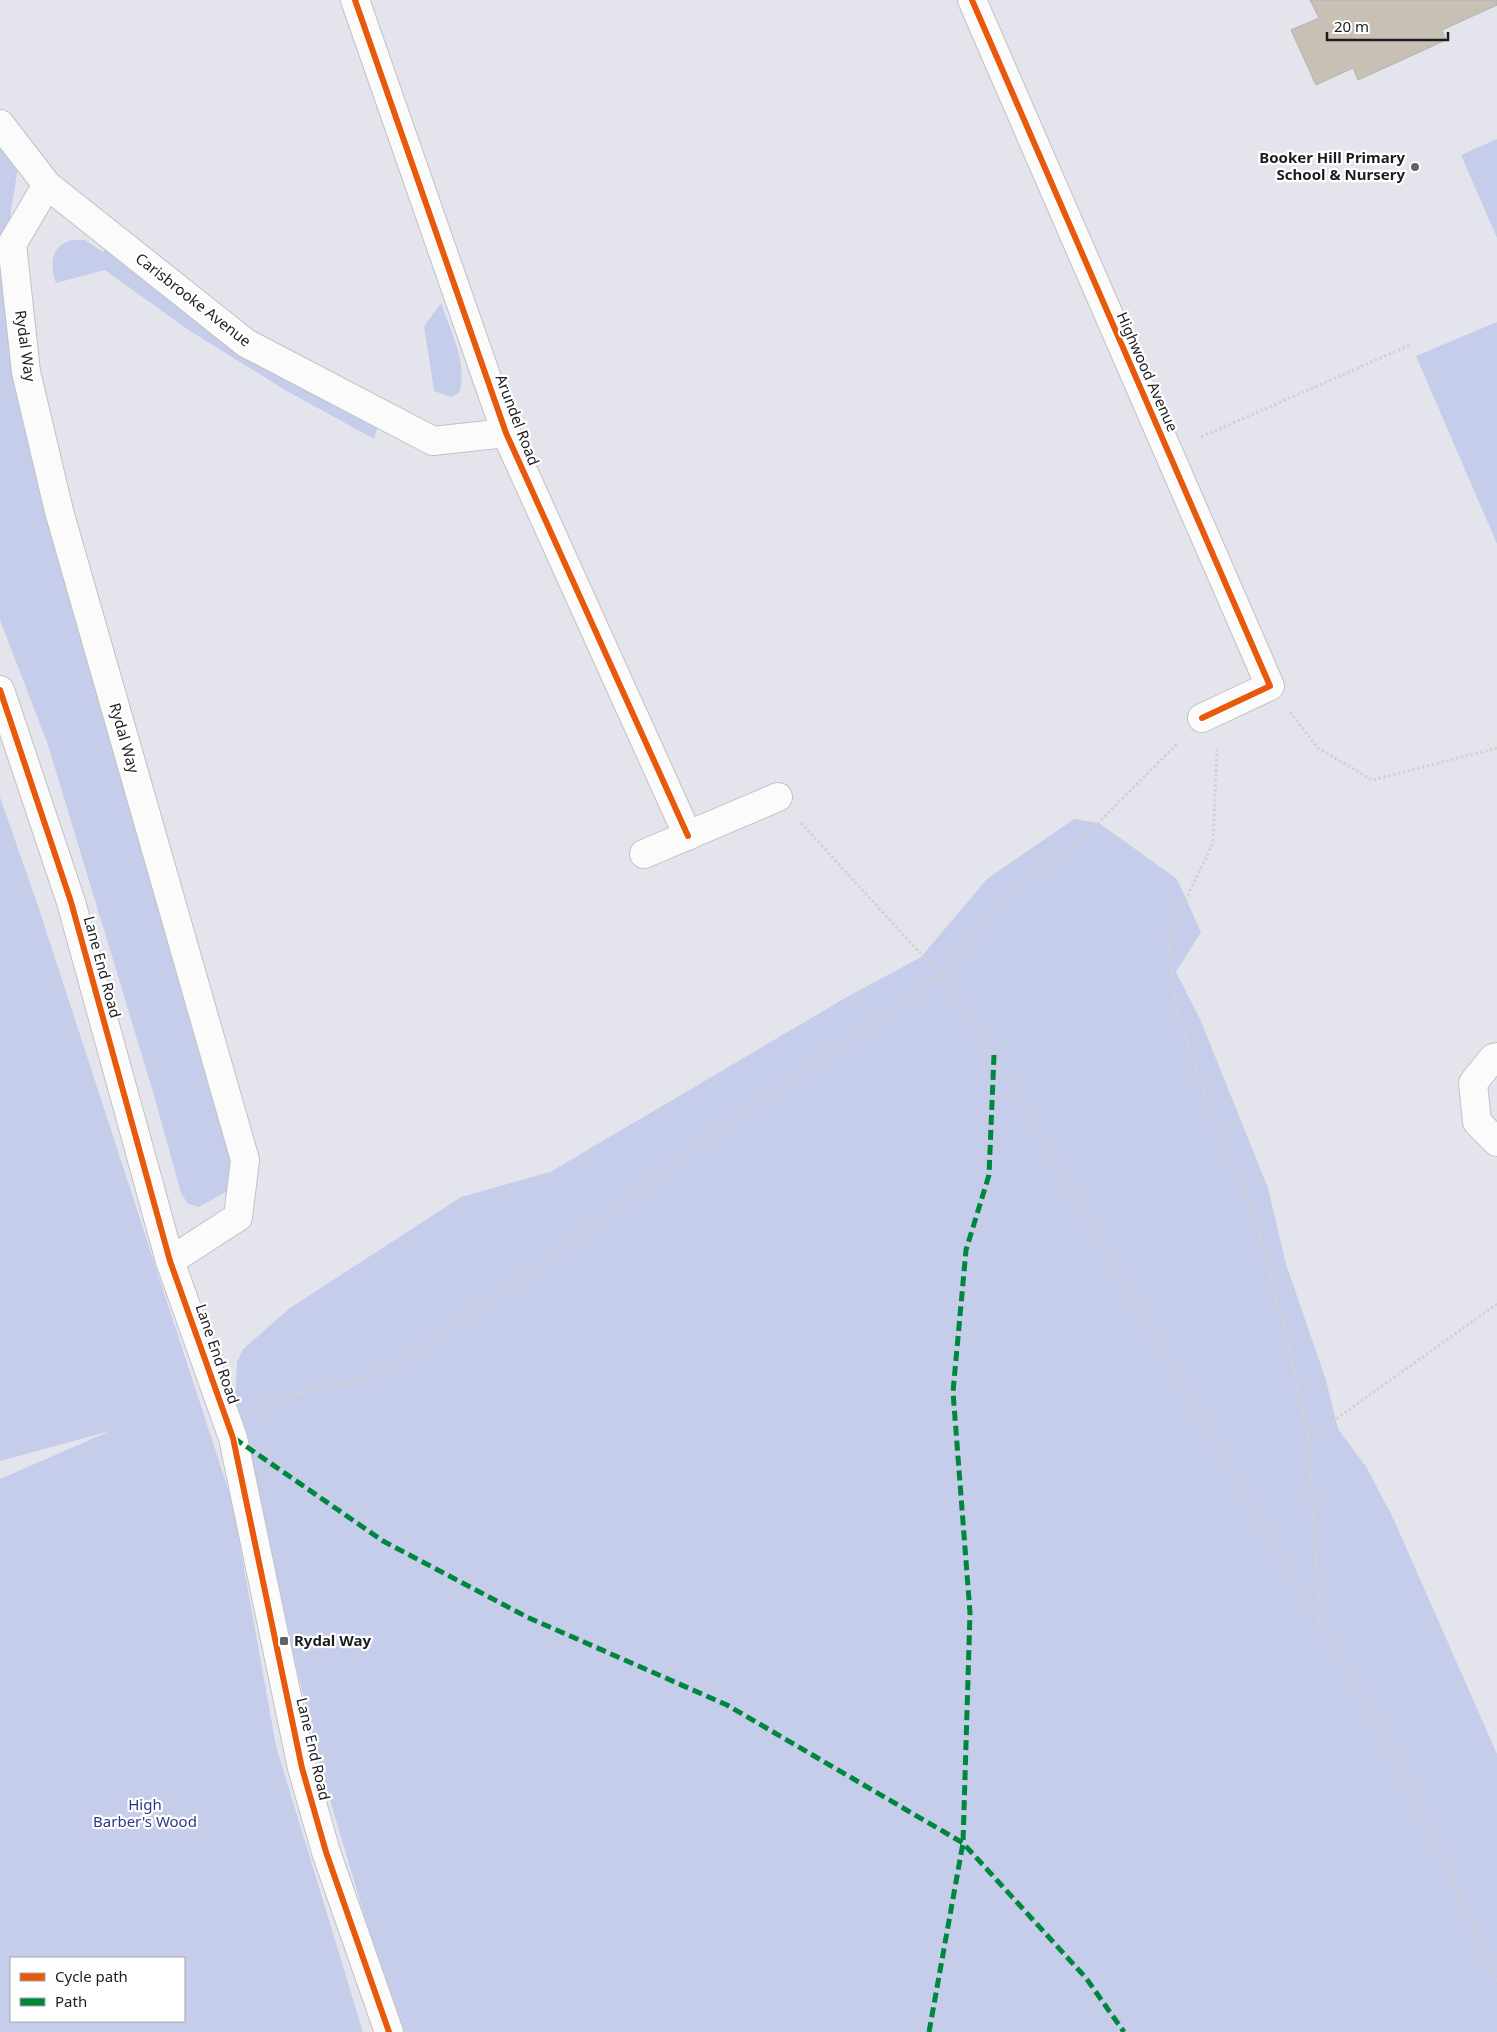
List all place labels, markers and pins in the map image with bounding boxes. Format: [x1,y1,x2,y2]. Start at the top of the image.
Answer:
place label: Booker Hill Primary School & Nursery [1259,147,1405,184]
marker: Booker Hill Primary School & Nursery [1409,161,1421,173]
place label: Rydal Way [294,1630,371,1650]
marker: Rydal Way [278,1635,290,1647]

